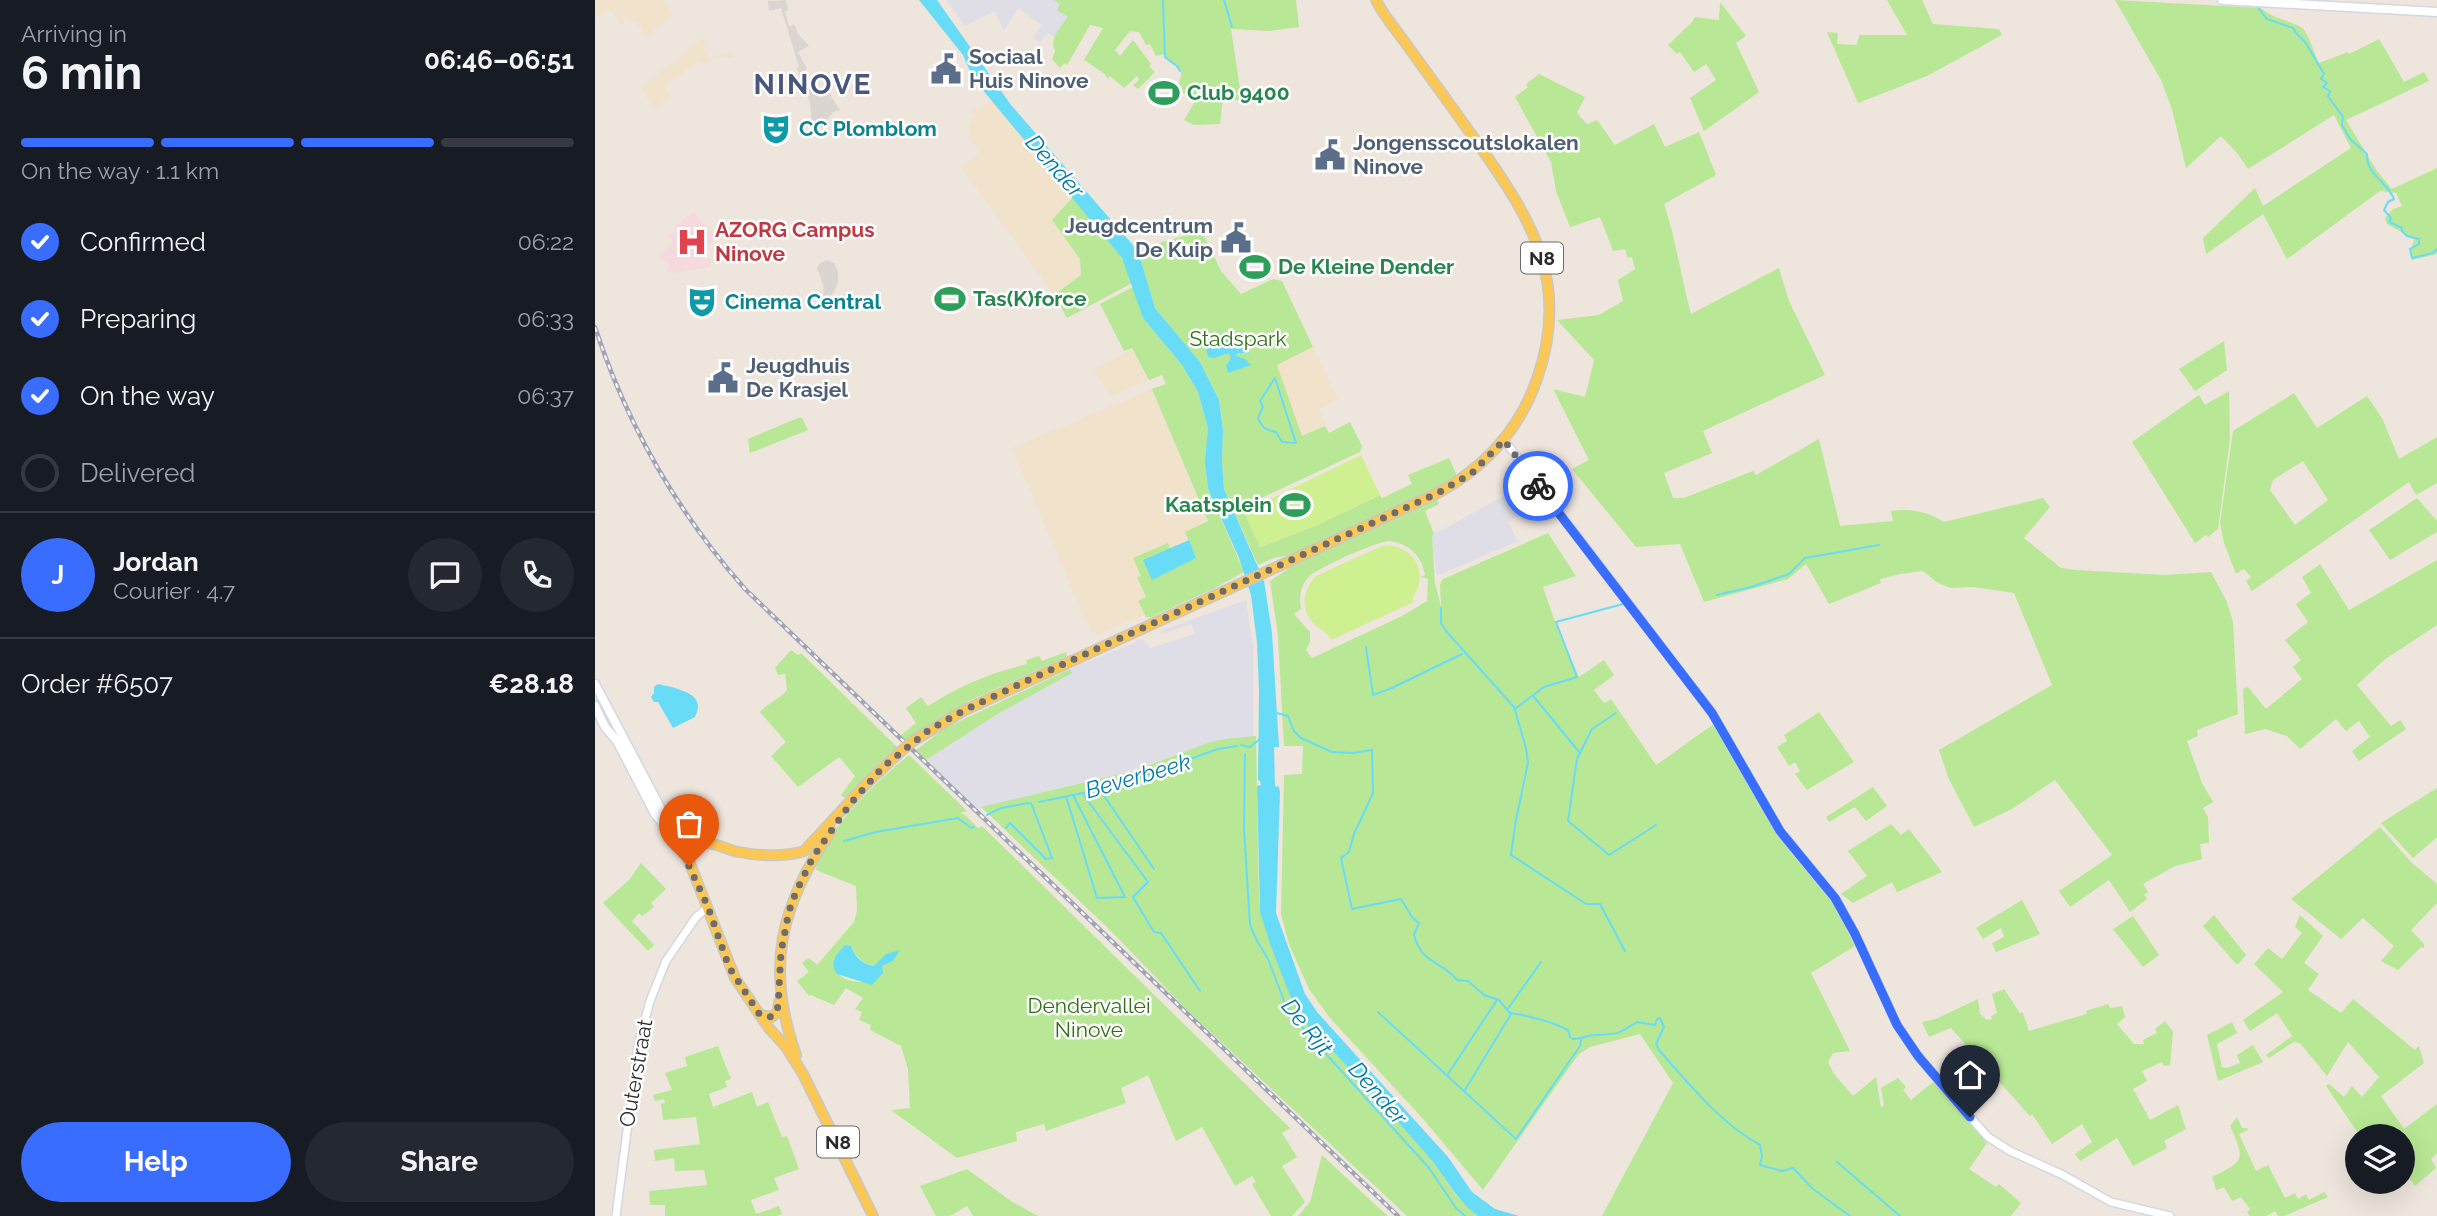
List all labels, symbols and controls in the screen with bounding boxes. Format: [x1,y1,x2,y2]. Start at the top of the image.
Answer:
text: Arriving in [21,20,127,47]
place label: Sociaal Huis Ninove [969,44,1089,93]
text: 06:46–06:51 [424,45,574,75]
text: 6 min [21,46,142,100]
public building icon: Sociaal Huis Ninove [929,52,963,86]
district label: NINOVE [754,68,872,101]
sports icon: Club 9400 [1147,76,1181,110]
place label: Club 9400 [1187,80,1290,105]
theatre icon: CC Plomblom [759,112,793,146]
place label: CC Plomblom [799,116,937,141]
water label: Dender [1021,129,1091,204]
place label: Jongensscoutslokalen Ninove [1353,130,1579,179]
public building icon: Jongensscoutslokalen Ninove [1313,138,1347,172]
text: On the way · 1.1 km [21,157,219,184]
place label: Jeugdcentrum De Kuip [1065,213,1213,262]
place label: AZORG Campus Ninove [715,217,875,266]
public building icon: Jeugdcentrum De Kuip [1219,221,1253,255]
icon: check [21,223,59,261]
hospital icon: AZORG Campus Ninove [675,225,709,259]
text: Confirmed [80,227,206,257]
text: 06:22 [518,228,574,255]
road number: N8 [1521,242,1563,274]
sports icon: De Kleine Dender [1238,250,1272,284]
place label: De Kleine Dender [1278,254,1454,279]
sports icon: Tas(K)force [933,282,967,316]
theatre icon: Cinema Central [685,285,719,319]
place label: Tas(K)force [973,286,1087,311]
place label: Cinema Central [725,289,881,314]
icon: check [21,300,59,338]
text: Preparing [80,304,196,334]
text: 06:33 [517,305,574,332]
park label: Stadspark [1189,326,1287,351]
place label: Jeugdhuis De Krasjel [746,353,850,402]
public building icon: Jeugdhuis De Krasjel [706,361,740,395]
icon: check [21,377,59,415]
text: On the way [80,381,215,411]
text: 06:37 [517,382,574,409]
courier [1503,451,1573,521]
text: Delivered [80,458,195,488]
icon: bike [1519,467,1557,505]
sports icon: Kaatsplein [1278,488,1312,522]
place label: Kaatsplein [1165,492,1272,517]
button: chat [408,538,482,612]
button: phone [500,538,574,612]
text: Jordan [113,547,199,577]
text: J [52,560,64,590]
text: Courier · 4.7 [113,577,235,604]
text: Order #6507 [21,669,173,699]
text: €28.18 [488,669,574,699]
water label: Beverbeek [1082,748,1194,803]
pin [659,794,719,866]
icon: bag [670,805,708,843]
park label: Dendervallei Ninove [1027,993,1151,1042]
water label: De Rijt [1276,993,1339,1061]
street label: Outerstraat [614,1017,657,1129]
pin [1940,1045,2000,1117]
water label: Dender [1344,1056,1414,1131]
icon: home [1951,1056,1989,1094]
button: Help [21,1122,291,1202]
button: Share [305,1122,574,1202]
map controls [2345,1124,2415,1194]
button: layers [2345,1124,2415,1194]
road number: N8 [817,1126,859,1158]

